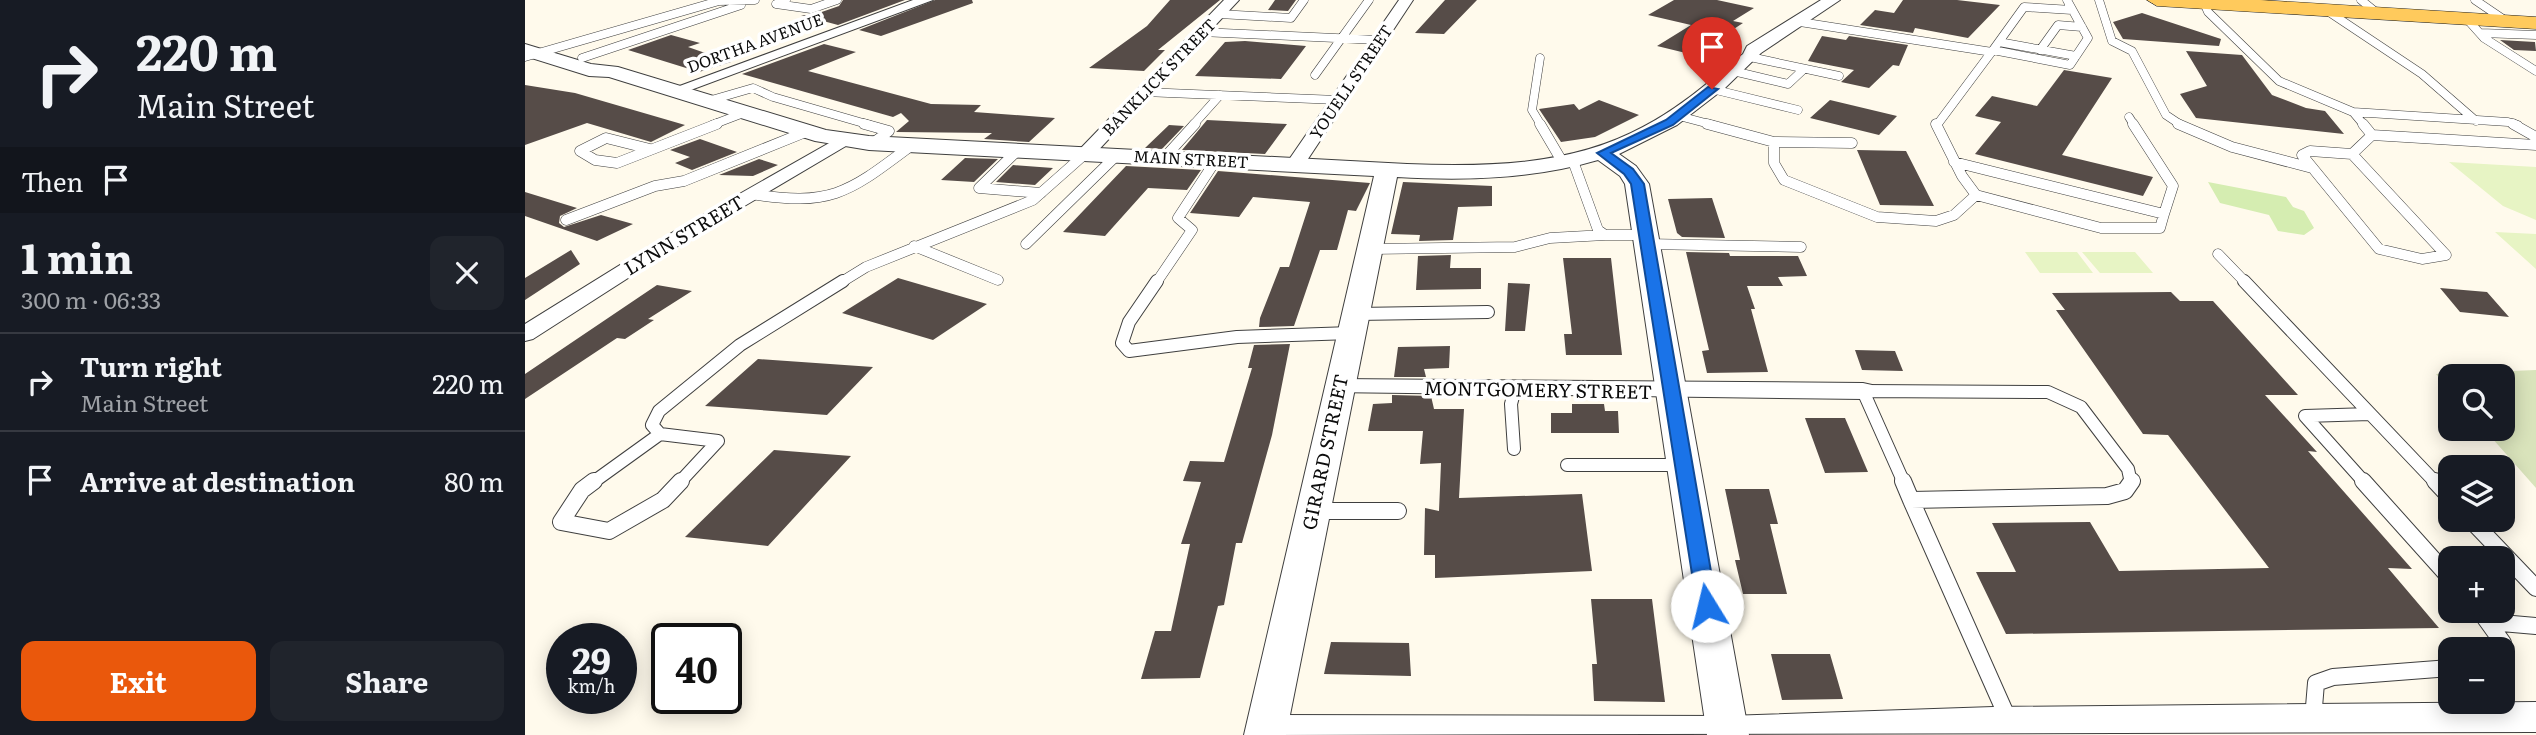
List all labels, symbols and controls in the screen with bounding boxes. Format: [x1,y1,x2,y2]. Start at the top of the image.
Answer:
street label: DORTHA AVENUE [683,6,826,78]
street label: BANKLICK STREET [1096,12,1221,140]
text: 220 m [136,13,277,86]
pin [1682,17,1742,89]
street label: YOUELL STREET [1303,19,1398,144]
icon: right [21,28,112,119]
icon: arrive [1693,28,1731,66]
text: Main Street [136,80,315,128]
street label: MAIN STREET [1133,143,1249,173]
text: Then [21,161,83,200]
icon: arrive [97,161,135,199]
street label: LYNN STREET [618,187,749,281]
text: 1 min [21,225,133,287]
button: close [430,236,504,310]
text: 300 m · 06:33 [21,282,161,316]
text: Turn right [80,346,222,385]
icon: right [21,363,59,401]
text: 220 m [432,363,504,402]
map controls [2438,364,2515,714]
button: search [2438,364,2515,441]
street label: GIRARD STREET [1294,371,1354,532]
street label: MONTGOMERY STREET [1424,373,1652,405]
text: Main Street [80,385,208,419]
button: layers [2438,455,2515,532]
icon: arrive [21,461,59,499]
text: Arrive at destination [80,461,355,500]
text: 80 m [444,461,504,500]
button: + [2438,546,2515,623]
position arrow [1670,569,1744,643]
speed limit sign: 40 [651,623,742,714]
text: 29 [572,633,611,685]
button: − [2438,637,2515,714]
button: Exit [21,641,256,721]
button: Share [270,641,504,721]
text: km/h [568,672,615,699]

